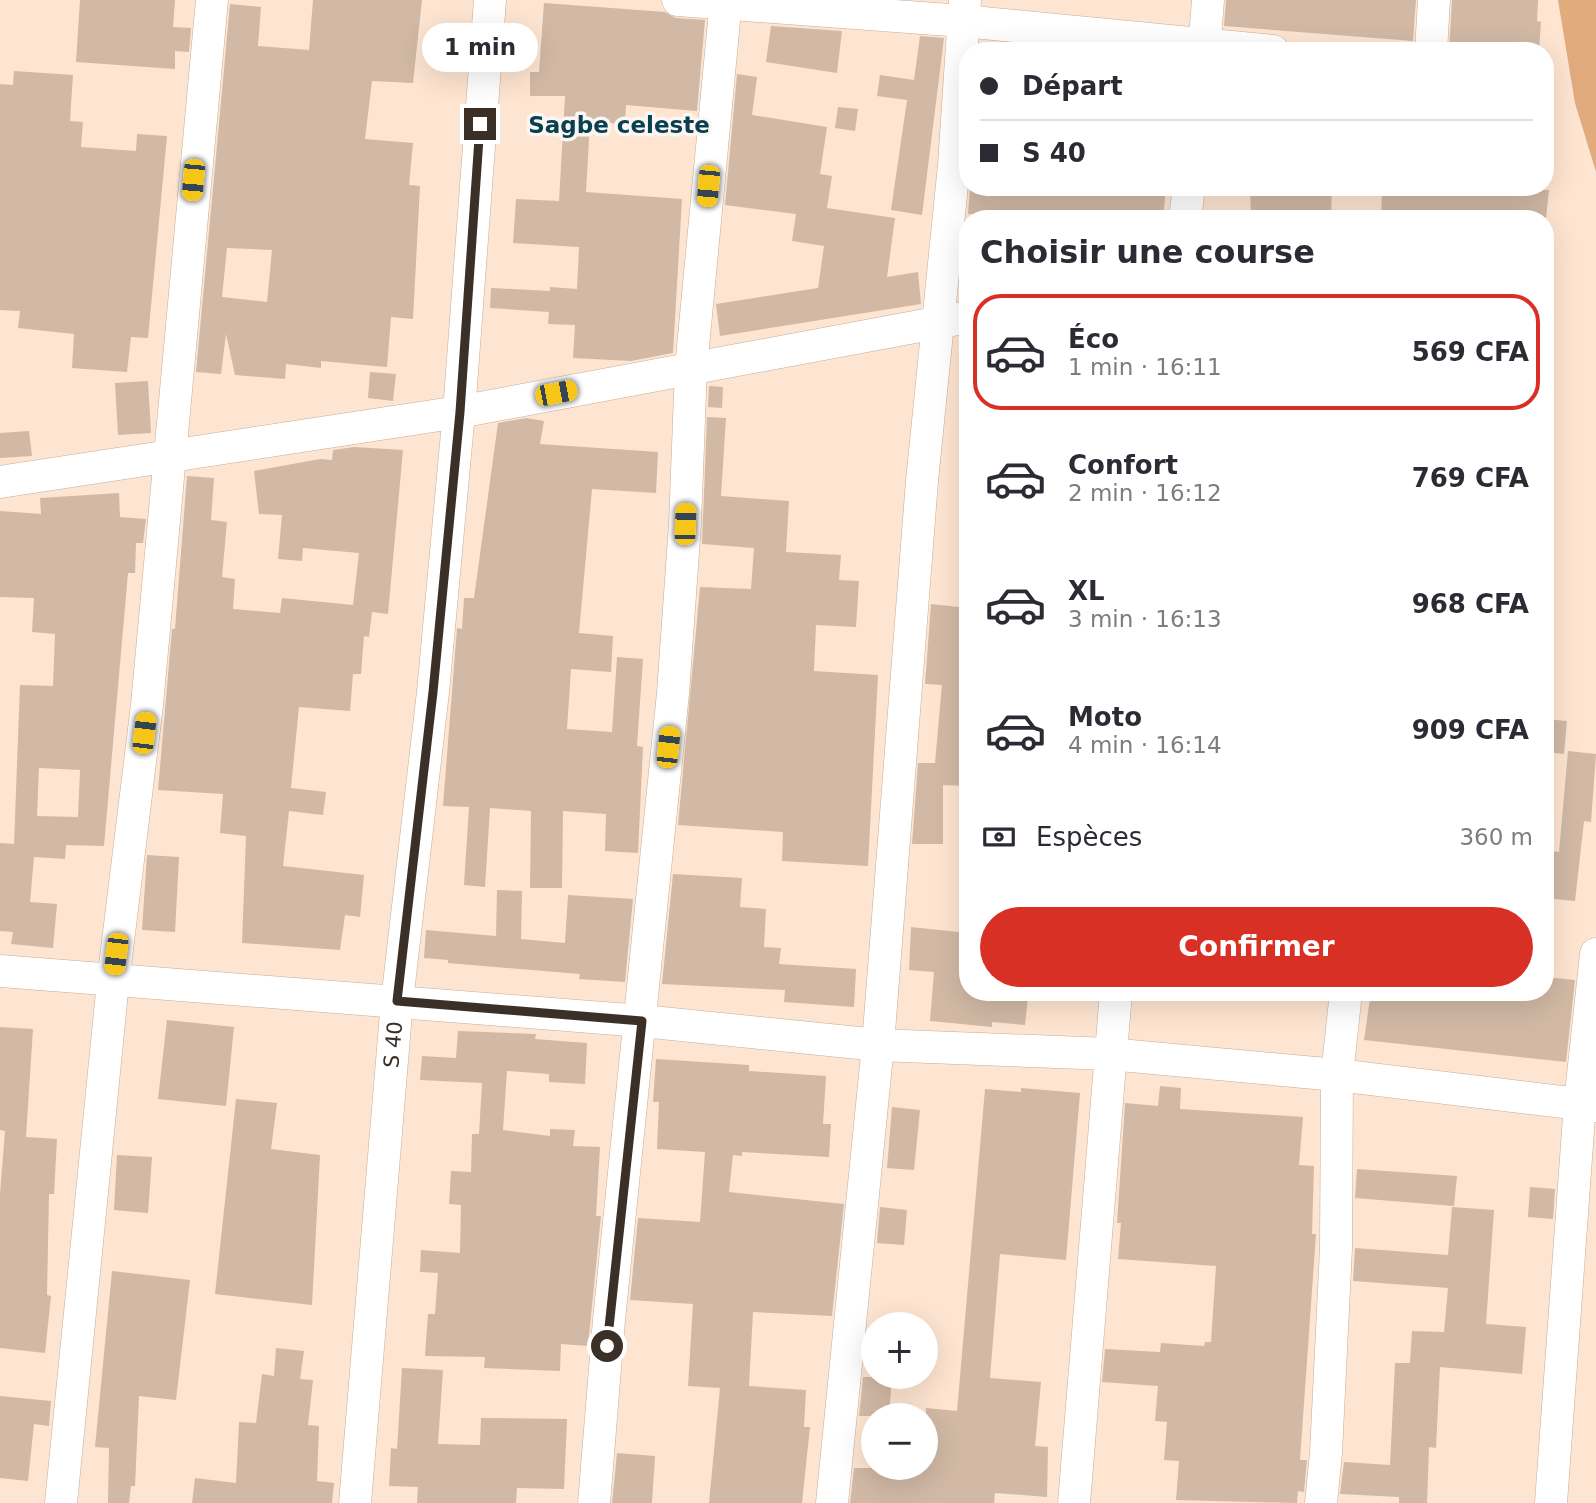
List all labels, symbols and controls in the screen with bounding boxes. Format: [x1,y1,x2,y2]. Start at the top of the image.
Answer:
callout: 1 min [422,23,538,72]
text: 1 min [444,34,516,60]
text: Départ [1022,71,1123,101]
route end [464,108,496,140]
district label: Sagbe celeste [528,112,710,138]
text: S 40 [1022,138,1086,168]
car [181,158,206,202]
car [696,164,721,208]
text: Choisir une course [980,233,1315,271]
icon: car [984,321,1047,384]
text: Éco [1068,324,1119,354]
text: 569 CFA [1412,337,1529,367]
text: 1 min · 16:11 [1068,354,1222,380]
car [534,379,579,407]
icon: car [984,447,1047,510]
text: Confort [1068,450,1178,480]
text: 769 CFA [1412,463,1529,493]
text: 2 min · 16:12 [1068,480,1222,506]
car [674,503,697,545]
icon: car [984,573,1047,636]
text: XL [1068,576,1105,606]
text: 968 CFA [1412,589,1529,619]
text: 3 min · 16:13 [1068,606,1222,632]
icon: car [984,699,1047,762]
text: Moto [1068,702,1142,732]
car [132,711,157,755]
text: 909 CFA [1412,715,1529,745]
car [656,725,681,769]
text: 4 min · 16:14 [1068,732,1222,758]
icon: cash [980,818,1018,856]
text: Espèces [1036,822,1142,852]
text: 360 m [1459,824,1533,850]
button: Confirmer [980,907,1533,987]
car [104,932,129,976]
street label: S 40 [379,1020,407,1069]
map controls [861,1312,938,1480]
button: + [861,1312,938,1389]
route start [591,1330,623,1362]
button: − [861,1403,938,1480]

